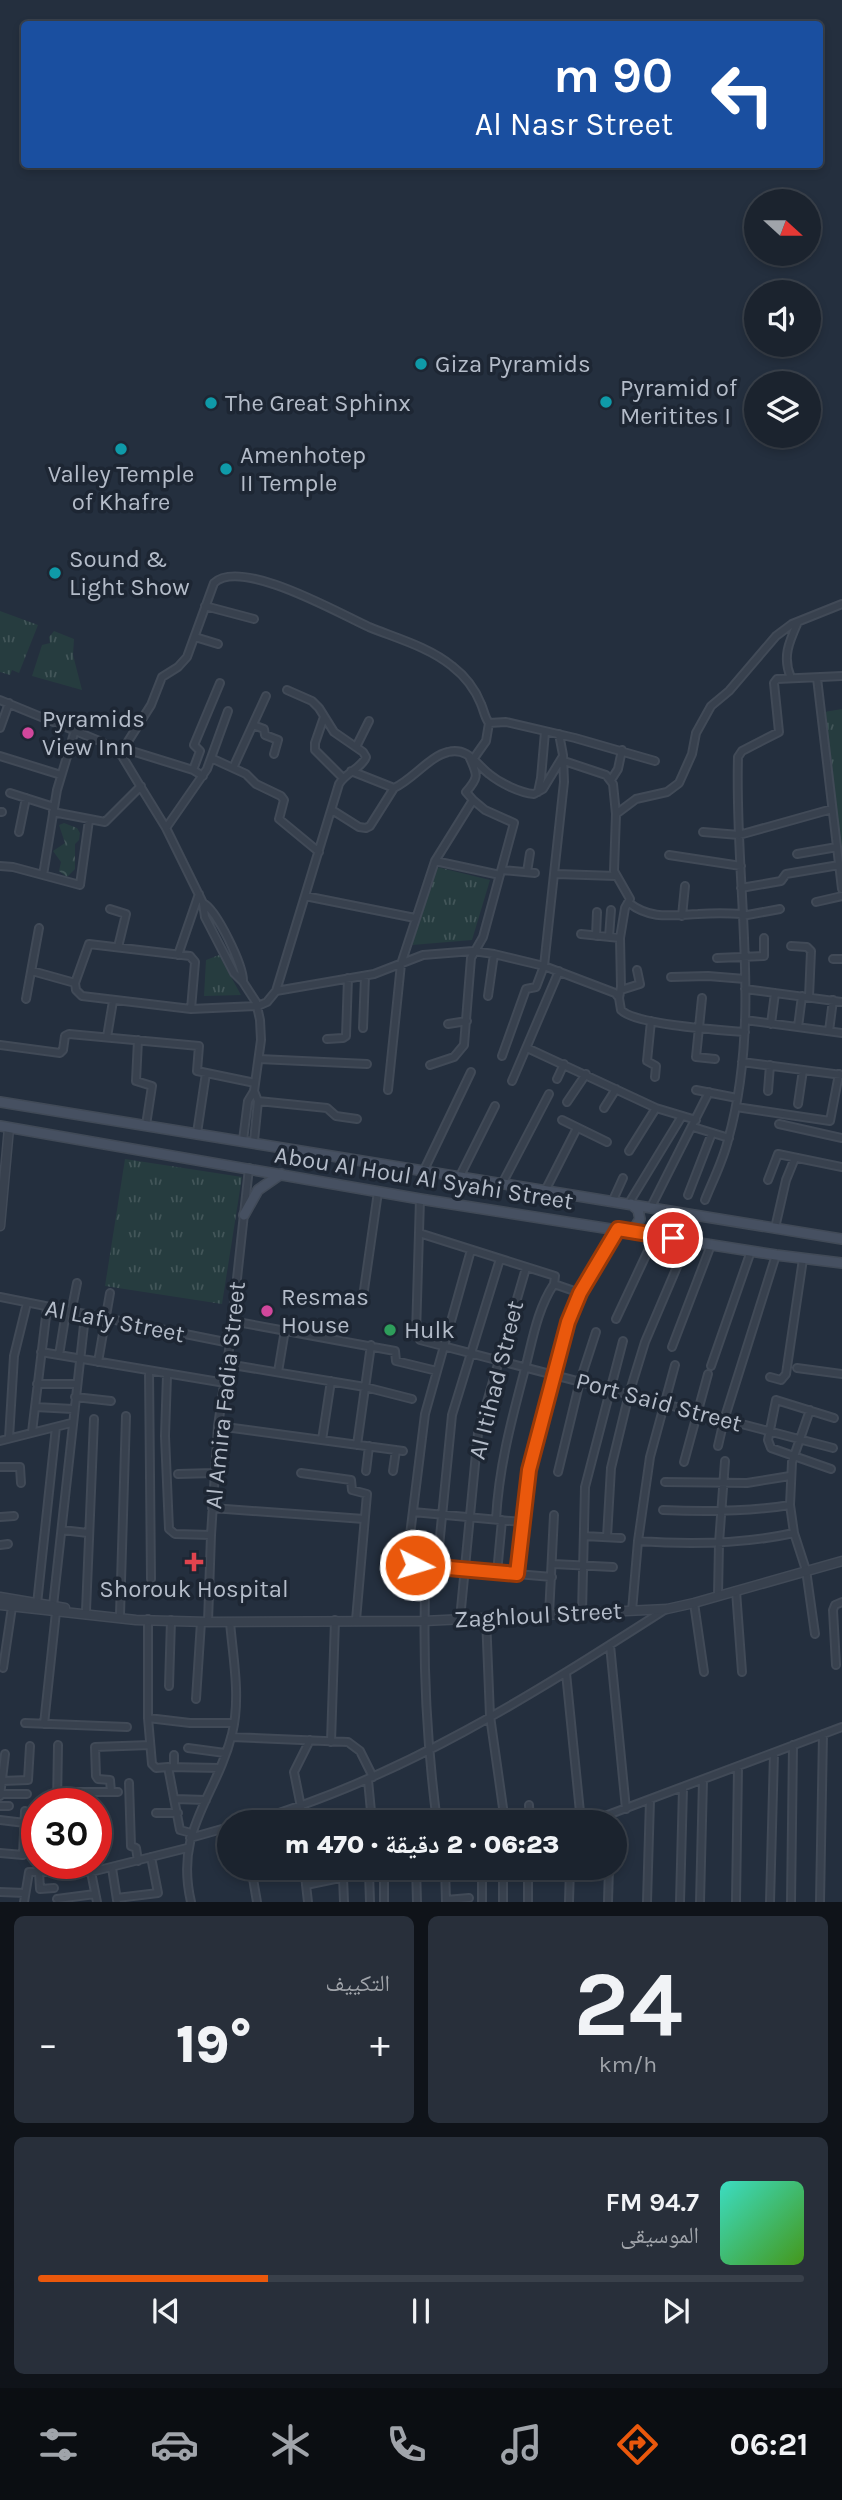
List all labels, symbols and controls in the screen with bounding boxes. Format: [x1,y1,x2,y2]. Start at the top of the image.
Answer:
text: 90 m [553,47,673,104]
icon: left [697,49,788,140]
text: Al Nasr Street [475,106,673,143]
north arrow [744,189,821,266]
map controls [744,189,821,448]
button: sound [744,280,821,357]
place label: Giza Pyramids [435,350,591,378]
marker: Giza Pyramids [413,356,429,372]
button: layers [744,371,821,448]
place label: Pyramid of Meritites I [620,374,738,430]
place label: The Great Sphinx [225,389,411,417]
marker: Pyramid of Meritites I [598,394,614,410]
marker: The Great Sphinx [203,395,219,411]
marker: Valley Temple of Khafre [113,441,129,457]
place label: Amenhotep II Temple [240,441,366,497]
place label: Valley Temple of Khafre [48,460,194,516]
marker: Amenhotep II Temple [218,461,234,477]
place label: Sound & Light Show [69,545,190,601]
marker: Sound & Light Show [47,565,63,581]
place label: Pyramids View Inn [42,705,145,761]
marker: Pyramids View Inn [20,725,36,741]
street label: Abou Al Houl Al Syahi Street [273,1141,575,1215]
pin [643,1208,703,1268]
icon: arrive [654,1219,692,1257]
street label: Al Amira Fadia Street [199,1280,251,1510]
place label: Resmas House [281,1283,369,1339]
street label: Al Lafy Street [43,1294,187,1348]
street label: Al Itihad Street [463,1298,529,1462]
marker: Resmas House [259,1303,275,1319]
place label: Hulk [404,1316,455,1344]
marker: Hulk [382,1322,398,1338]
street label: Port Said Street [573,1366,745,1438]
position arrow [378,1528,452,1602]
marker: Shorouk Hospital [184,1552,204,1572]
place label: Shorouk Hospital [99,1575,289,1603]
street label: Zaghloul Street [453,1597,623,1633]
speed limit sign: 30 [21,1788,112,1879]
text: 06:23 · 2 دقيقة · 470 m [285,1829,559,1860]
text: 24 [573,1952,683,2058]
text: التكييف [325,1970,390,1997]
text: 19° [176,2014,252,2075]
text: − [38,2022,58,2067]
text: + [370,2022,390,2067]
text: km/h [599,2051,657,2078]
text: 94.7 FM [606,2187,699,2218]
text: الموسيقى [620,2222,699,2249]
icon: previous [147,2292,185,2330]
icon: pause [402,2292,440,2330]
icon: next [657,2292,695,2330]
icon: filters [34,2420,83,2469]
icon: car [150,2420,199,2469]
icon: climate [266,2420,315,2469]
icon: phone [382,2420,431,2469]
icon: music [497,2420,546,2469]
icon: directions [613,2420,662,2469]
text: 06:21 [729,2426,809,2463]

